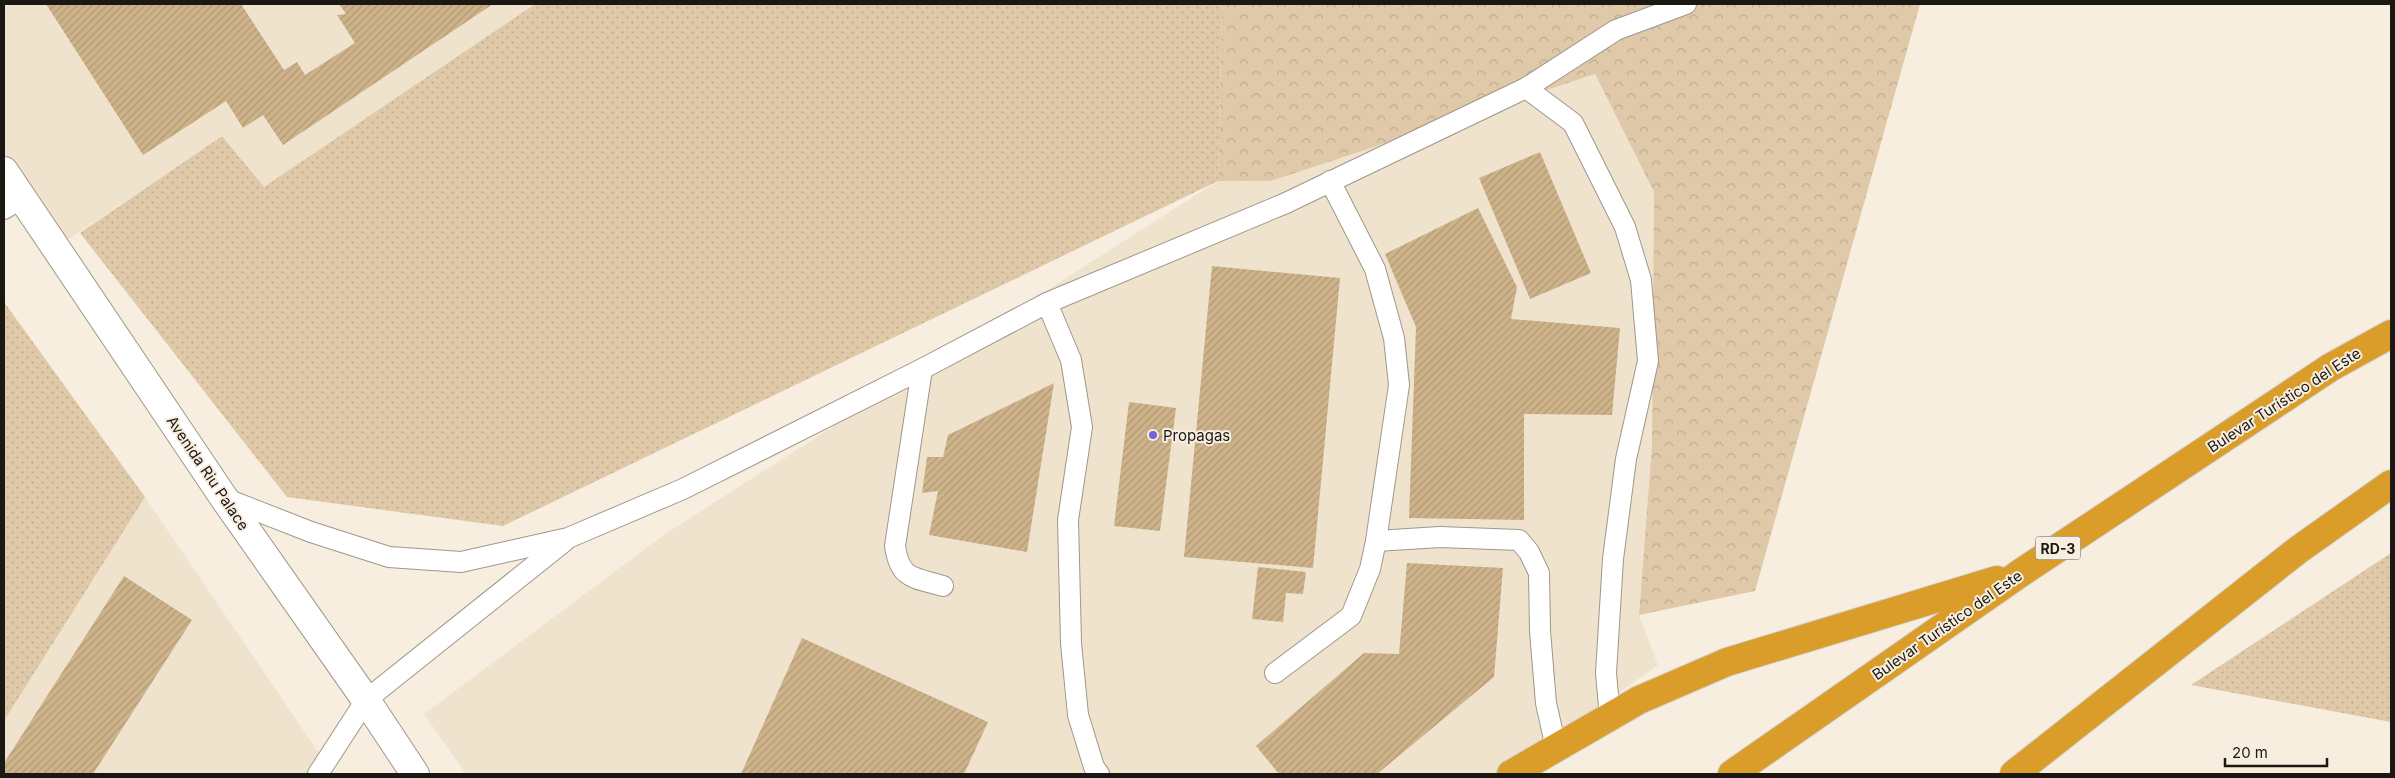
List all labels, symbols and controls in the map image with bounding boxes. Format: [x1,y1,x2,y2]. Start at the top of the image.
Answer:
street label: Bulevar Turístico del Este [2204,343,2364,457]
street label: Avenida Riu Palace [163,412,253,534]
place label: Propagas [1163,426,1230,445]
marker: Propagas [1147,429,1159,441]
road number: RD-3 [2036,536,2080,560]
street label: Bulevar Turístico del Este [1868,566,2026,684]
scale bar [2225,736,2328,768]
text: 20 m [2232,743,2268,762]

